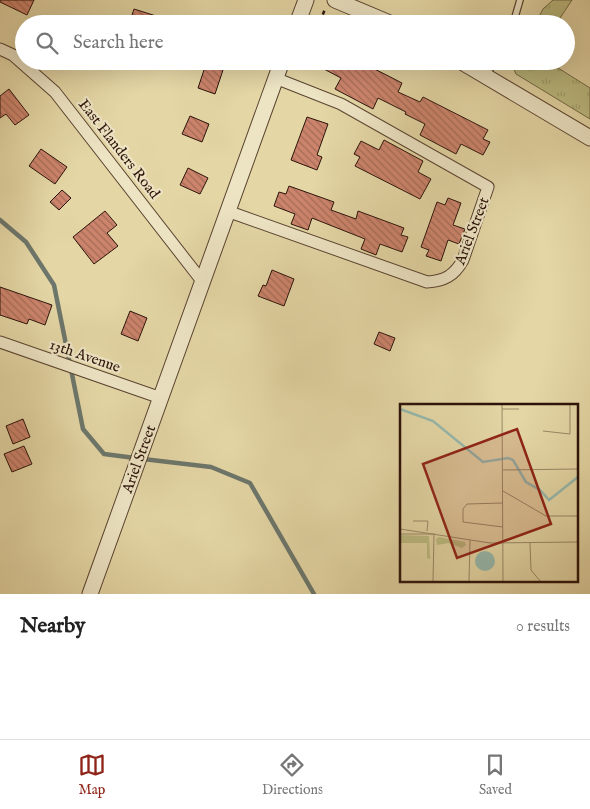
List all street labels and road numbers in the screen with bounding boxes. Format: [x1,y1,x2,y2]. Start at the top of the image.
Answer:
street label: East Flanders Road [74,95,165,204]
street label: Ariel Street [450,194,494,269]
street label: 13th Avenue [47,335,123,377]
street label: Ariel Street [118,422,160,497]

